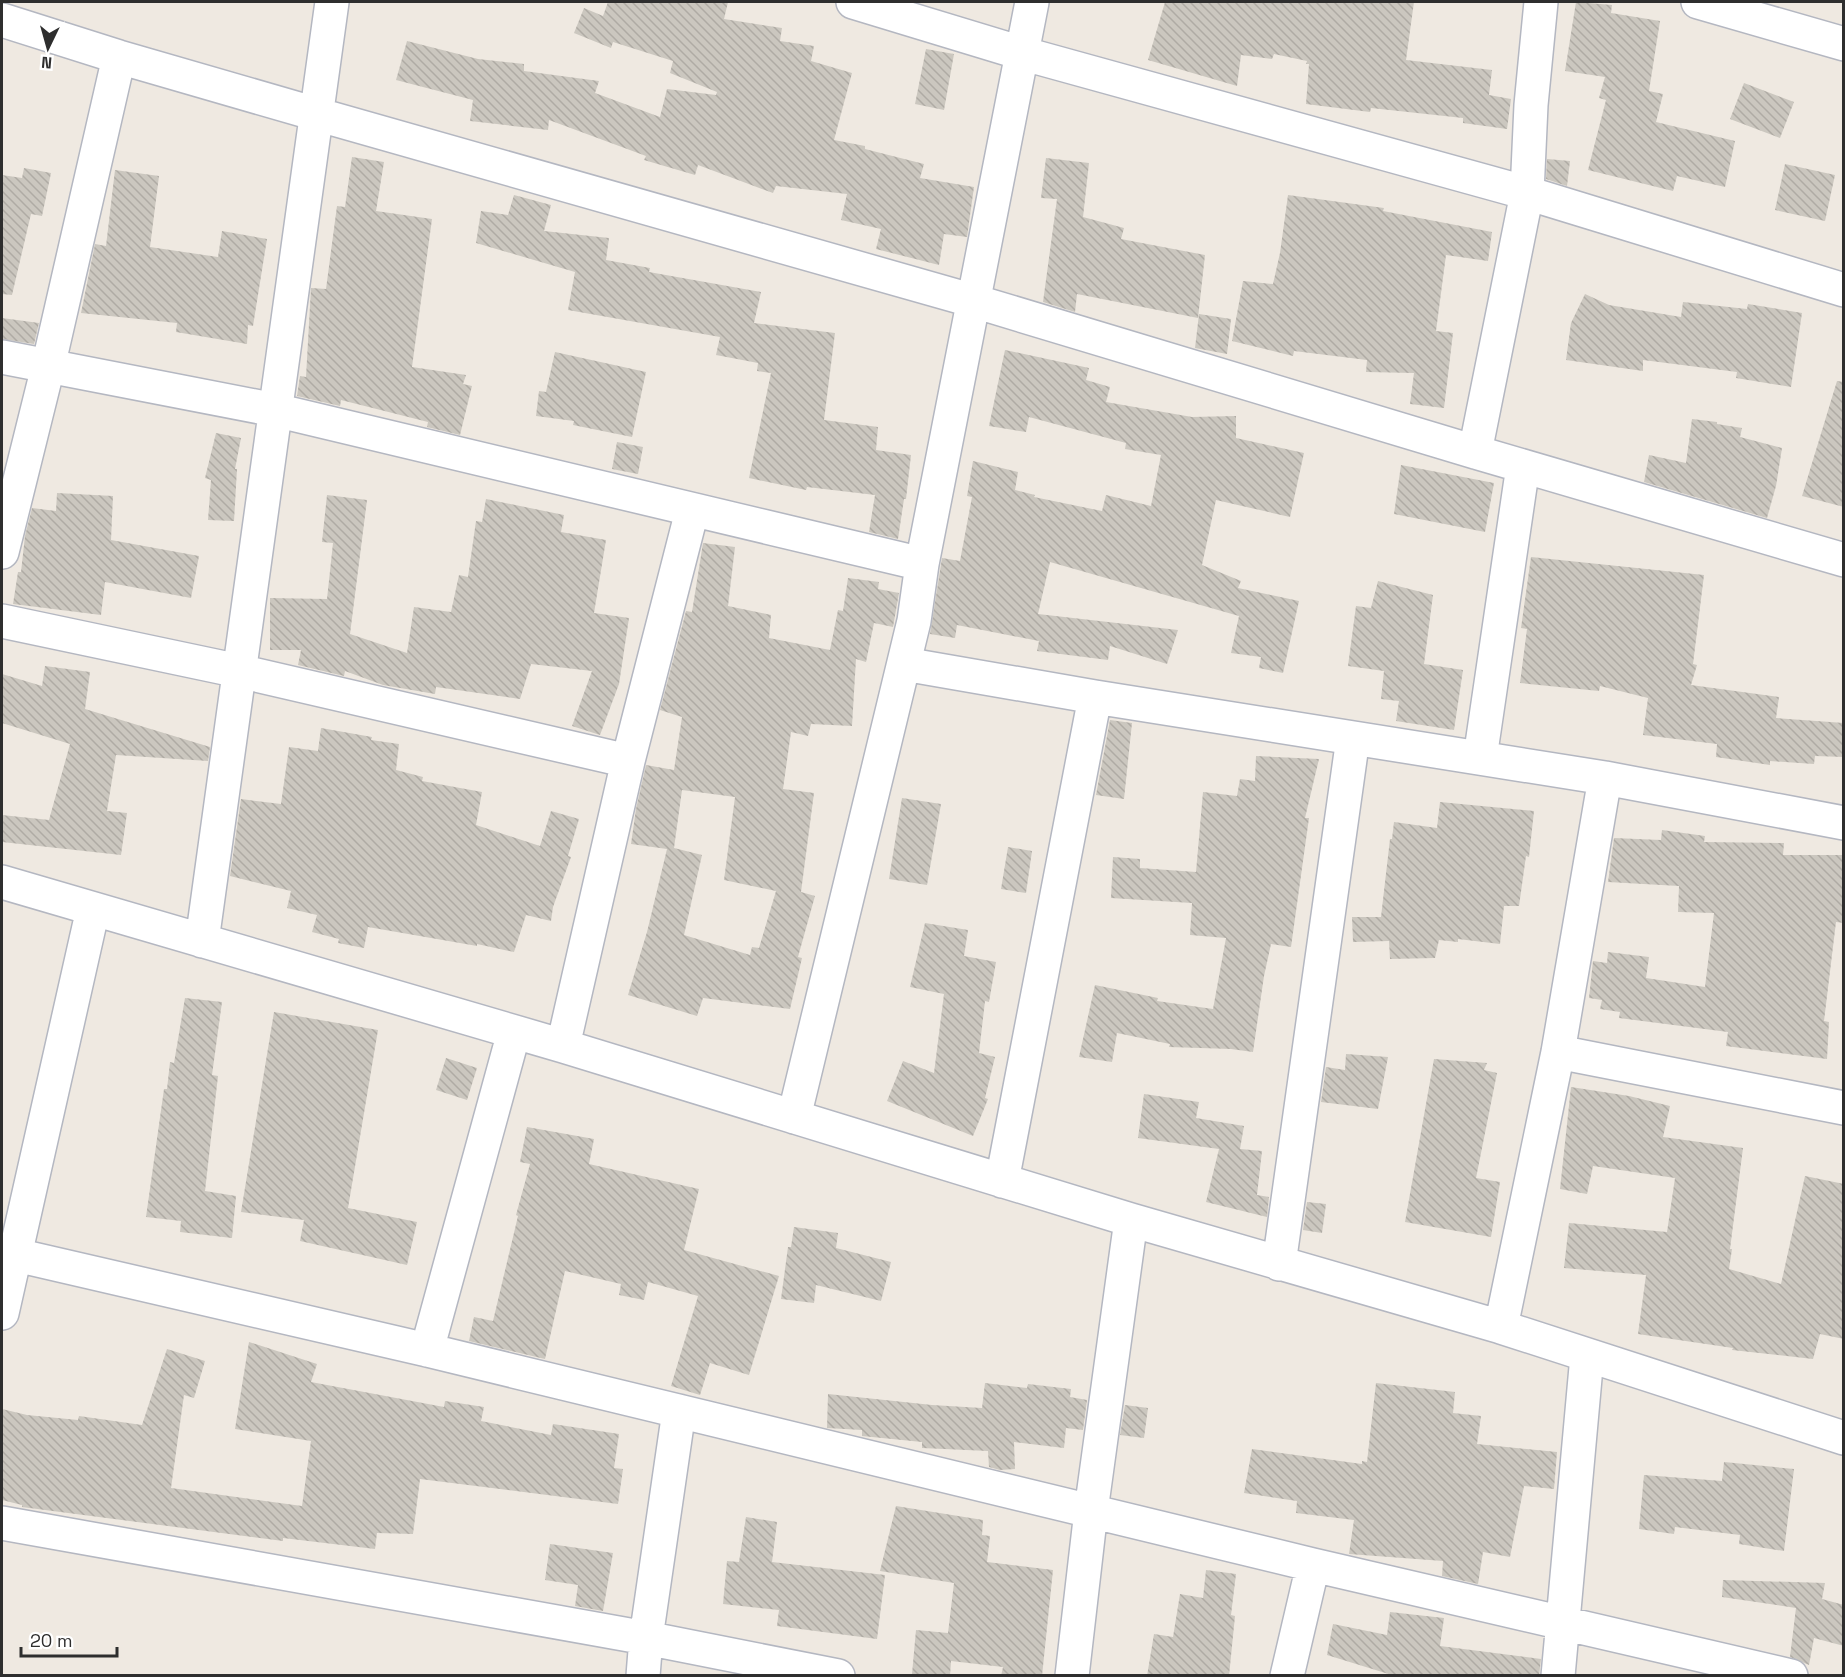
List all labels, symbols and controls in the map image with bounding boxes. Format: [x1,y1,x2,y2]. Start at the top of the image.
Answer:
north arrow [18,18,78,78]
text: N [40,52,53,73]
scale bar [21,1620,117,1658]
text: 20 m [30,1629,73,1652]

